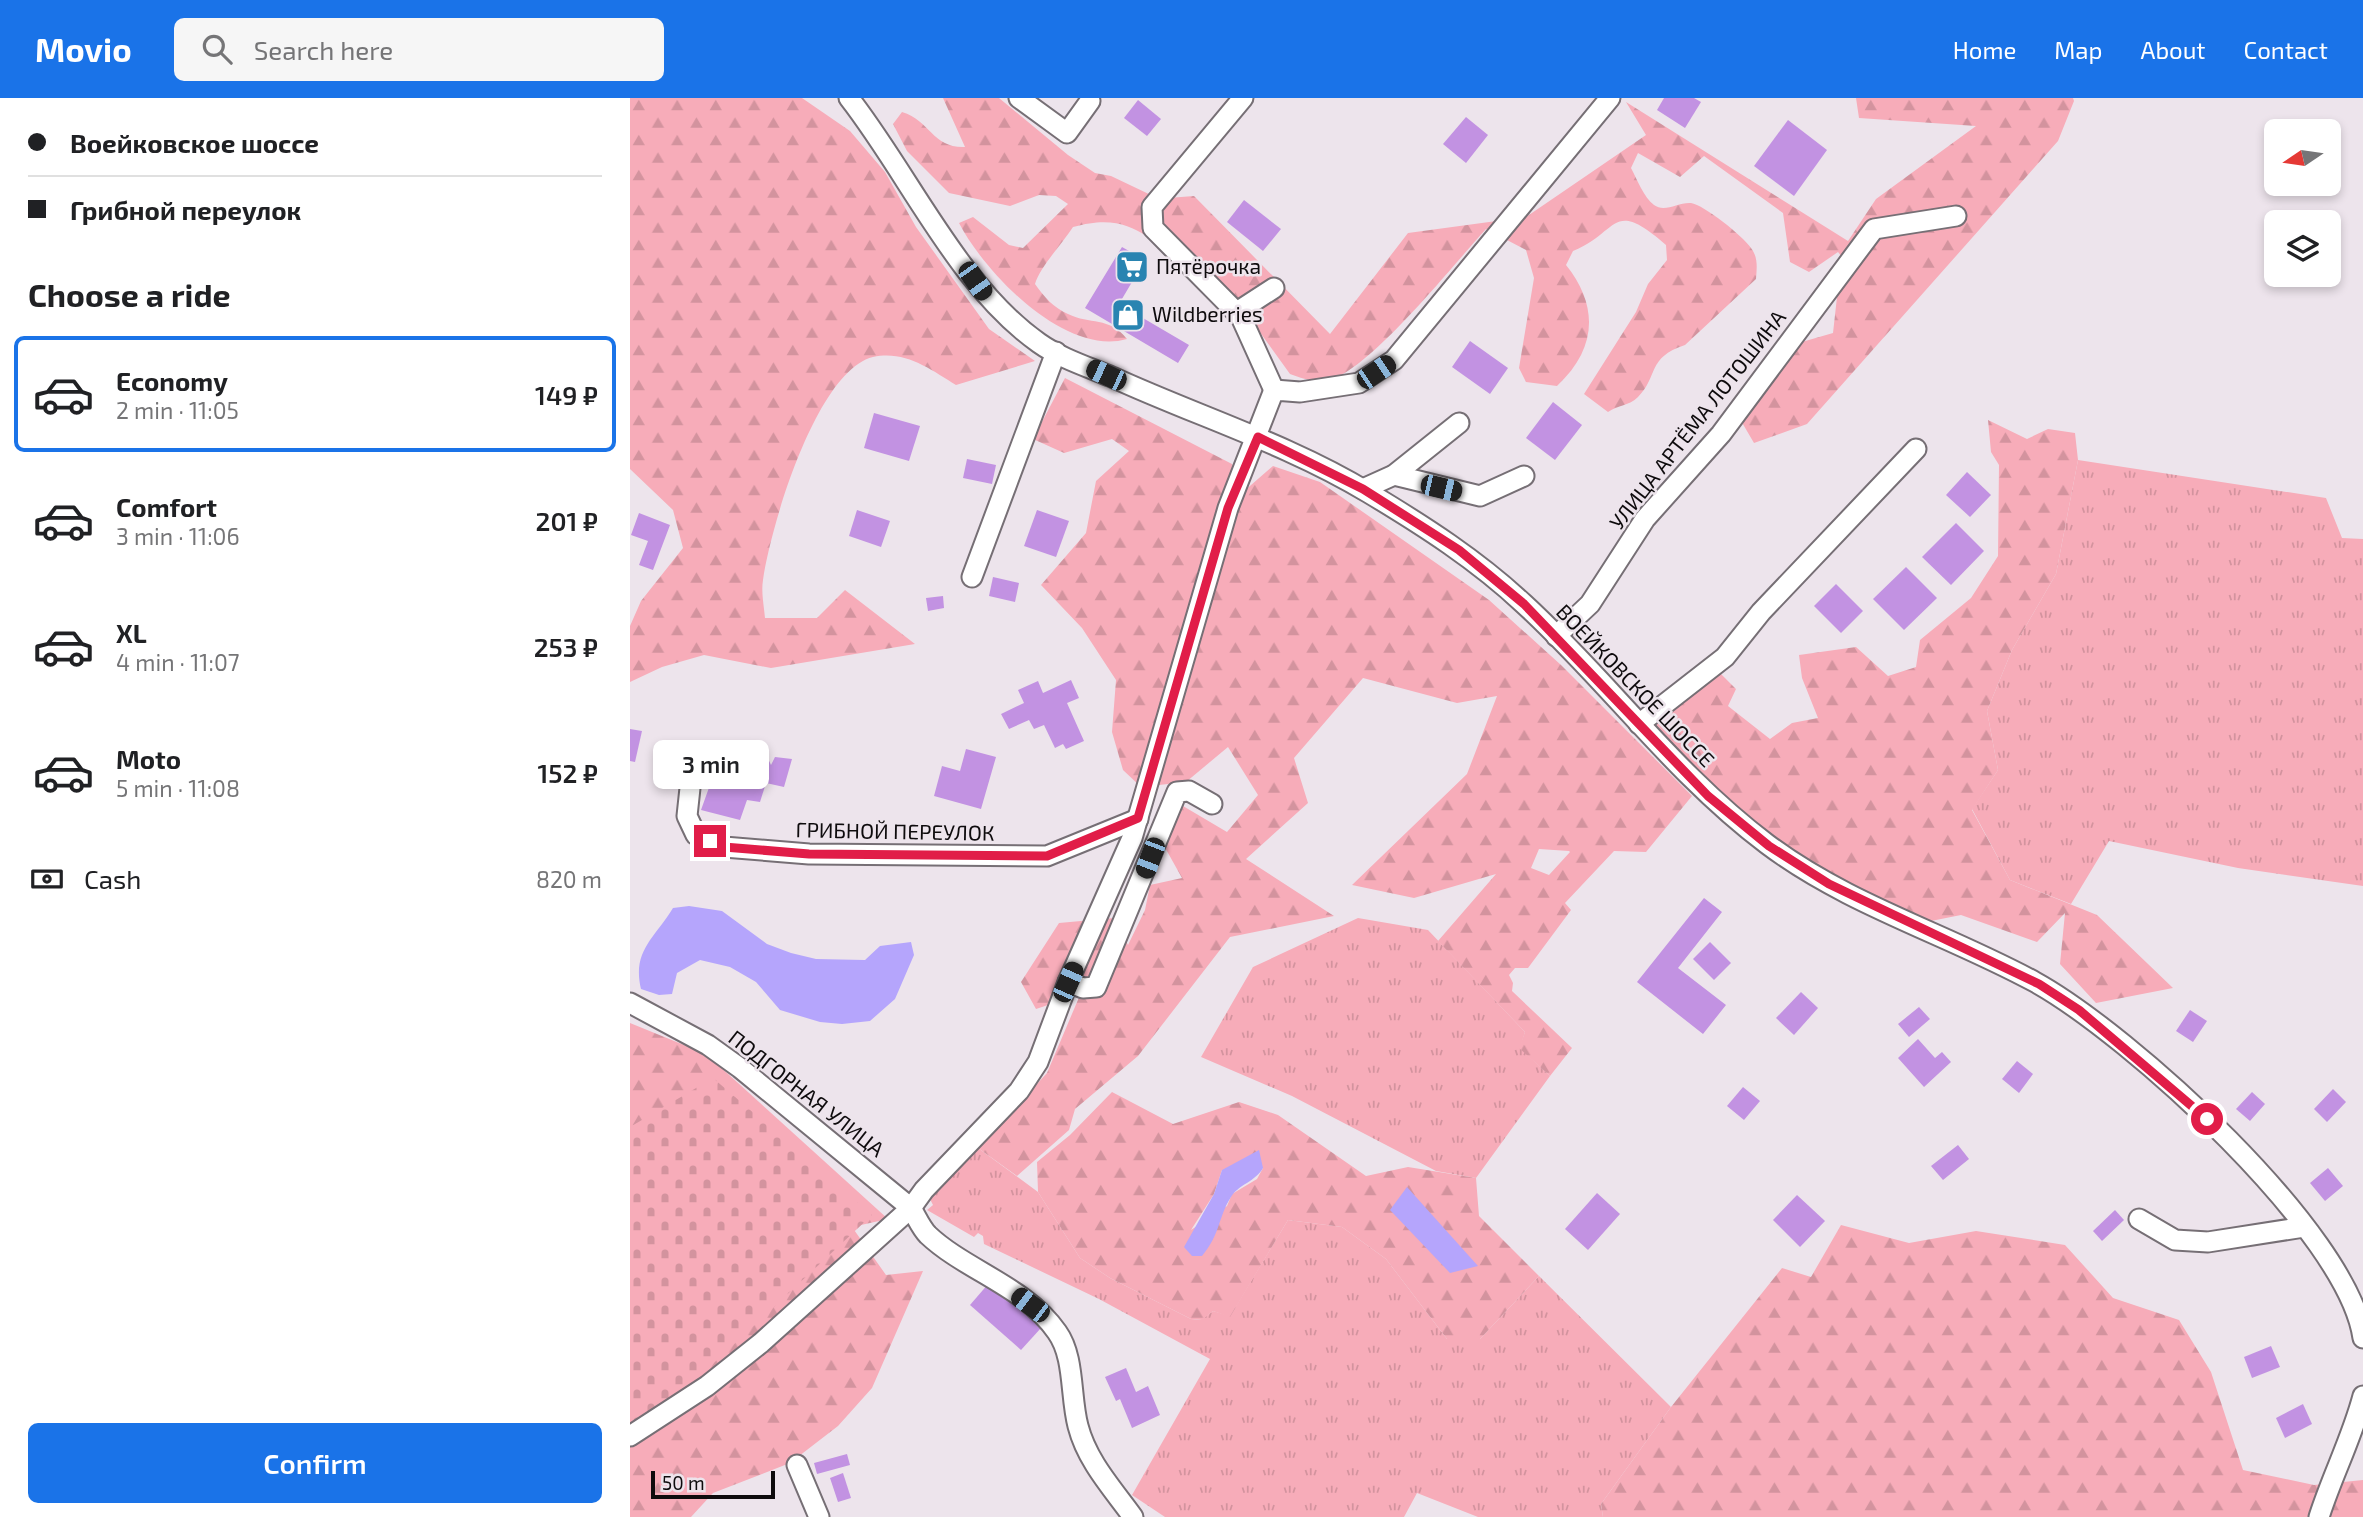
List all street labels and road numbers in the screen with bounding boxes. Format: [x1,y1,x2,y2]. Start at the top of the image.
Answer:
street label: УЛИЦА АРТЁМА ЛОТОШИНА [1603,304,1790,534]
street label: ВОЕЙКОВСКОЕ ШОССЕ [1552,598,1720,772]
street label: ГРИБНОЙ ПЕРЕУЛОК [795,816,995,845]
street label: ПОДГОРНАЯ УЛИЦА [724,1024,890,1161]

